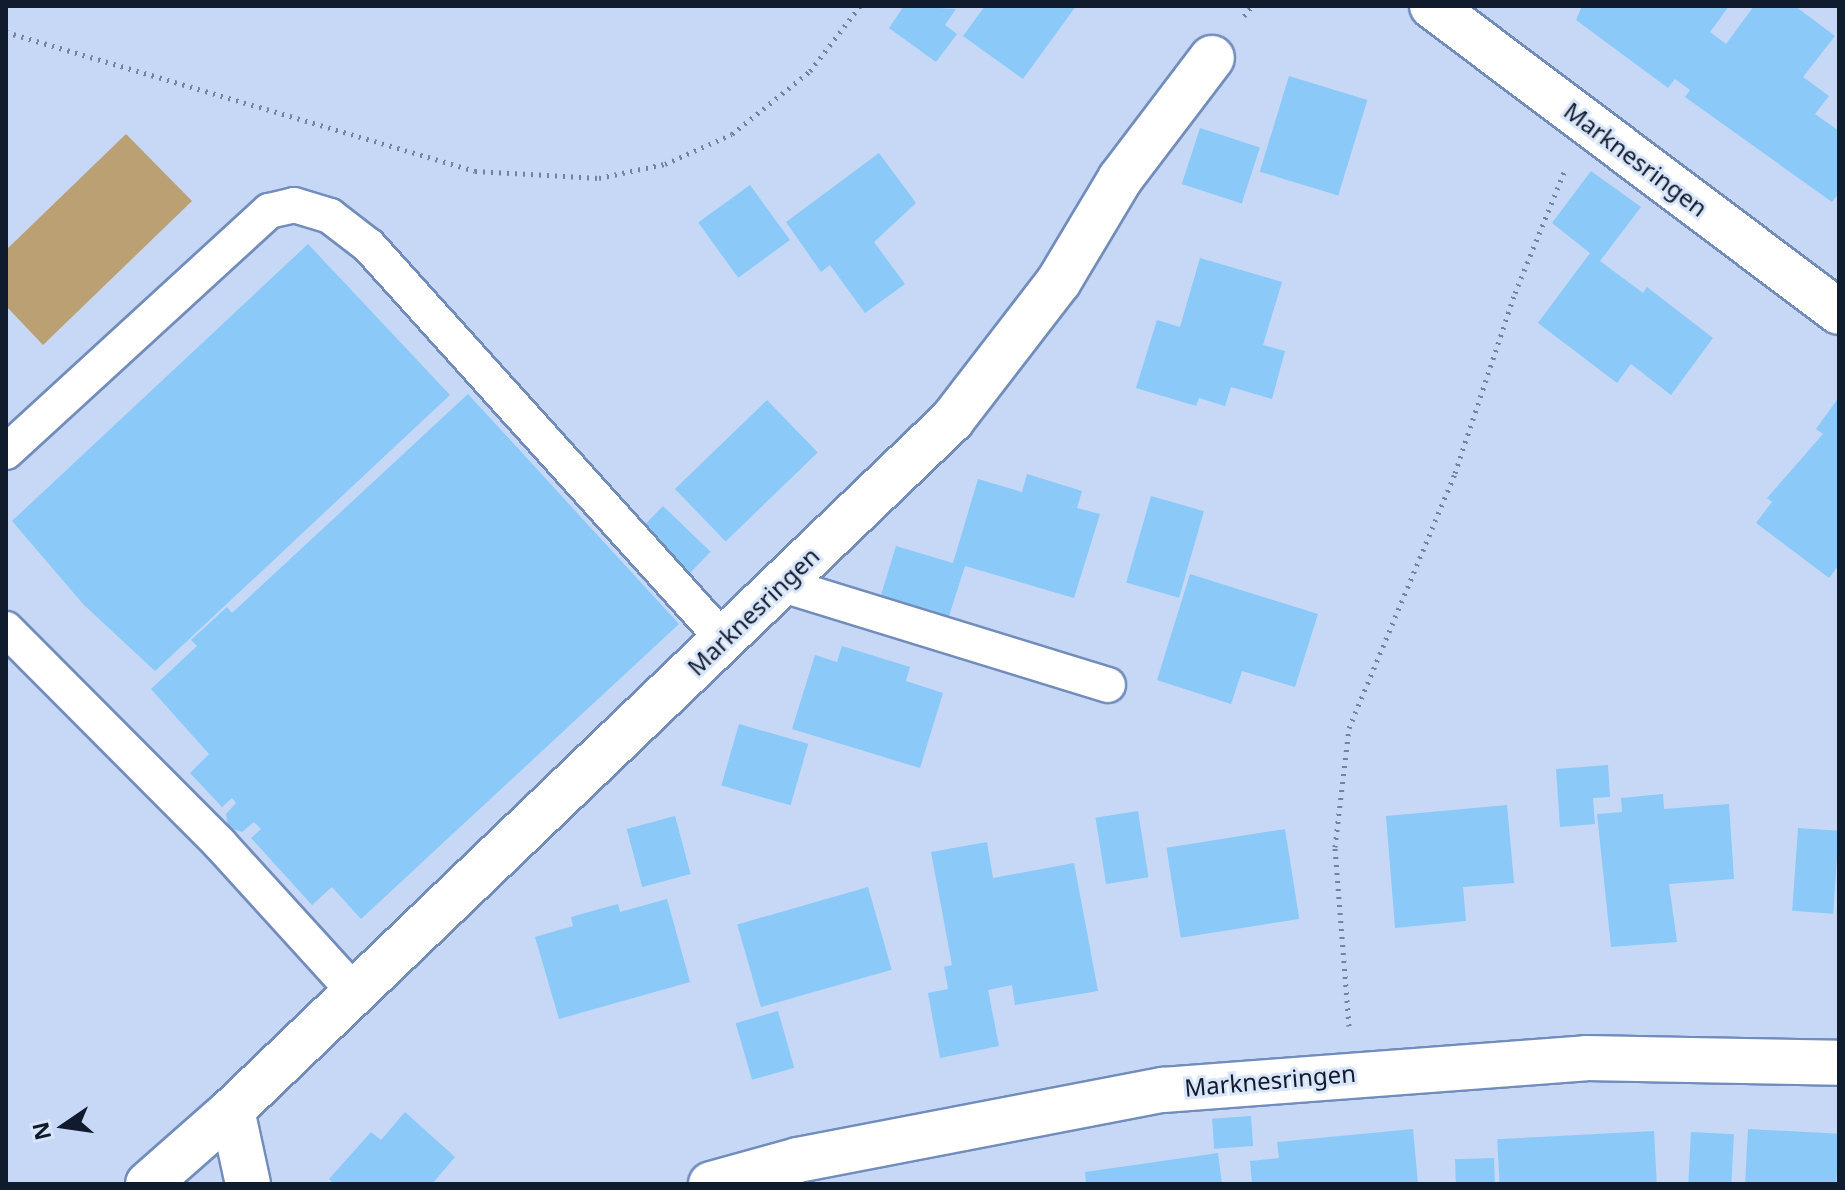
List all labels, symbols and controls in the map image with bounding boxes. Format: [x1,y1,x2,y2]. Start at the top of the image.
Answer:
street label: Marknesringen [1559,96,1713,222]
street label: Marknesringen [681,541,825,681]
street label: Marknesringen [1183,1058,1357,1102]
north arrow [24,1086,104,1166]
text: N [24,1119,57,1143]

